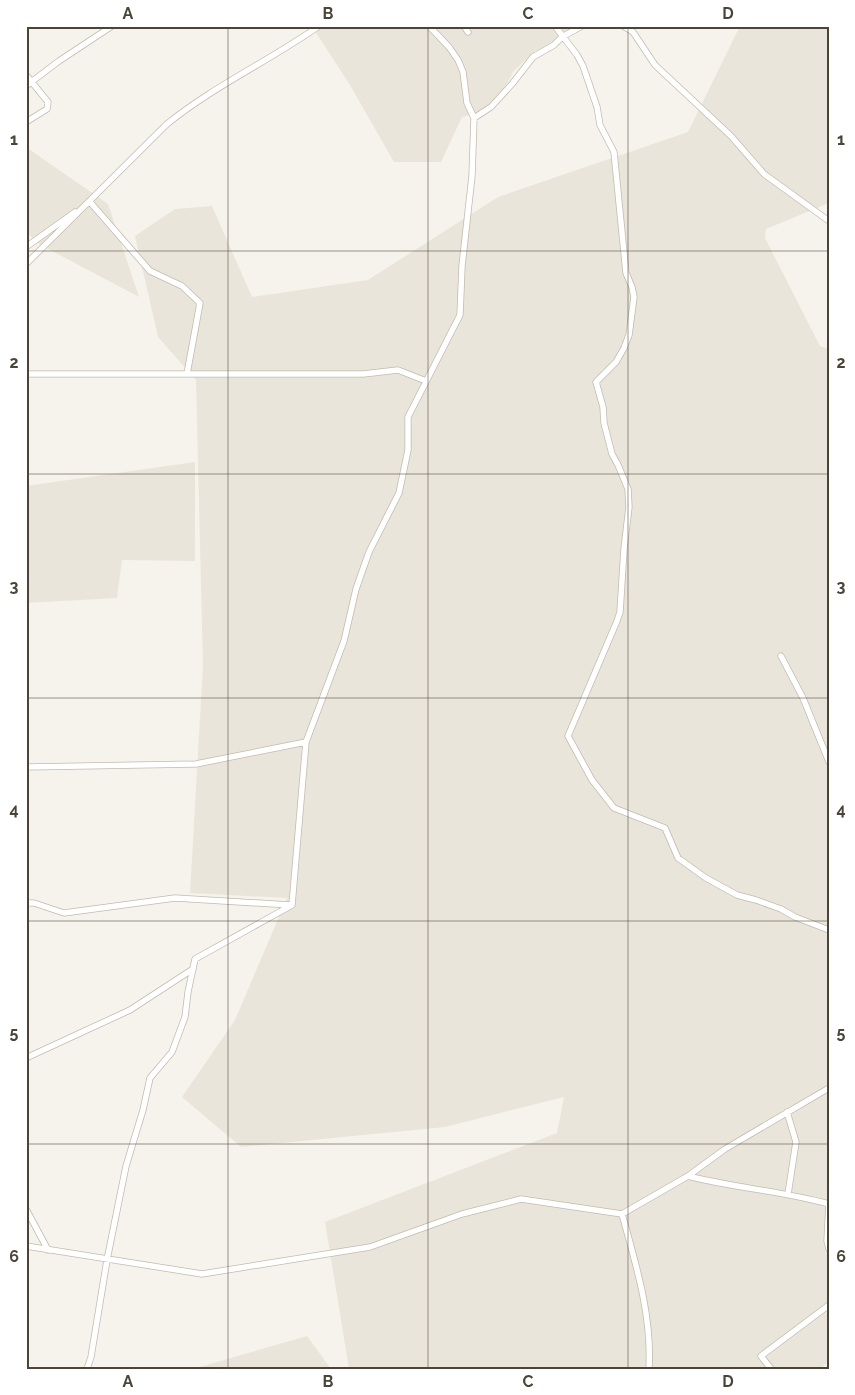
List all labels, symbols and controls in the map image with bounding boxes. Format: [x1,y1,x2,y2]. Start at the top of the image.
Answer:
text: A [123,4,134,23]
text: B [323,4,334,23]
text: C [523,4,534,23]
text: D [722,4,734,23]
text: 1 [10,130,18,149]
text: 1 [837,130,845,149]
text: 2 [9,353,19,372]
text: 2 [836,353,846,372]
text: 3 [10,577,19,596]
text: 3 [837,577,846,596]
text: 4 [9,800,19,819]
text: 4 [836,800,846,819]
text: 5 [10,1023,19,1042]
text: 5 [837,1023,846,1042]
text: 6 [9,1247,19,1266]
text: 6 [836,1247,846,1266]
text: A [123,1372,134,1391]
text: B [323,1372,334,1391]
text: C [523,1372,534,1391]
text: D [722,1372,734,1391]

